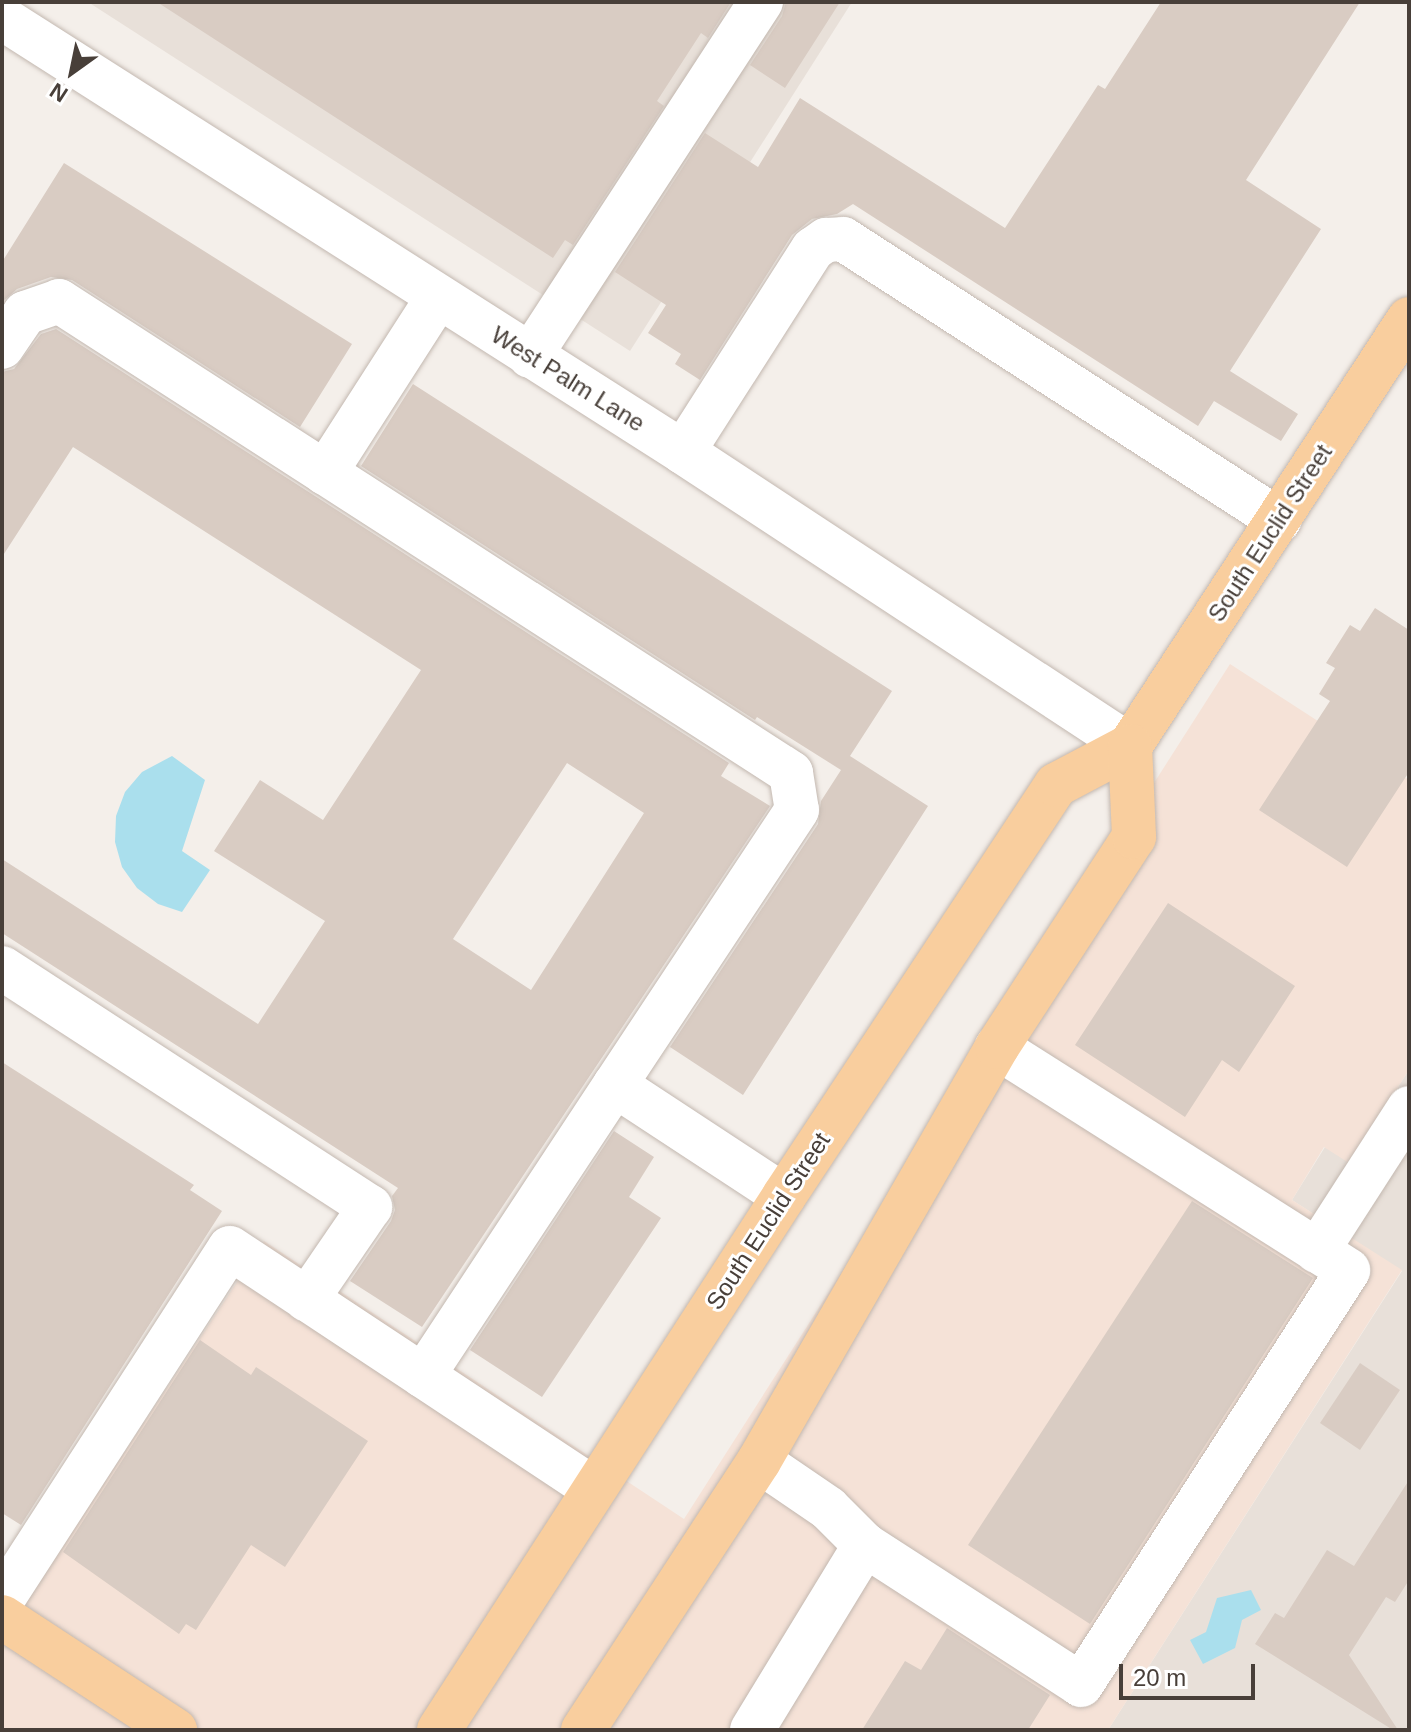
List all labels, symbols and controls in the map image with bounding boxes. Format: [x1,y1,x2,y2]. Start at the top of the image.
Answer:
north arrow [32,32,112,112]
text: N [45,78,72,107]
street label: West Palm Lane [486,320,650,438]
street label: South Euclid Street [1202,439,1338,627]
street label: South Euclid Street [700,1127,836,1315]
scale bar [1123,1648,1259,1698]
text: 20 m [1133,1664,1186,1691]

